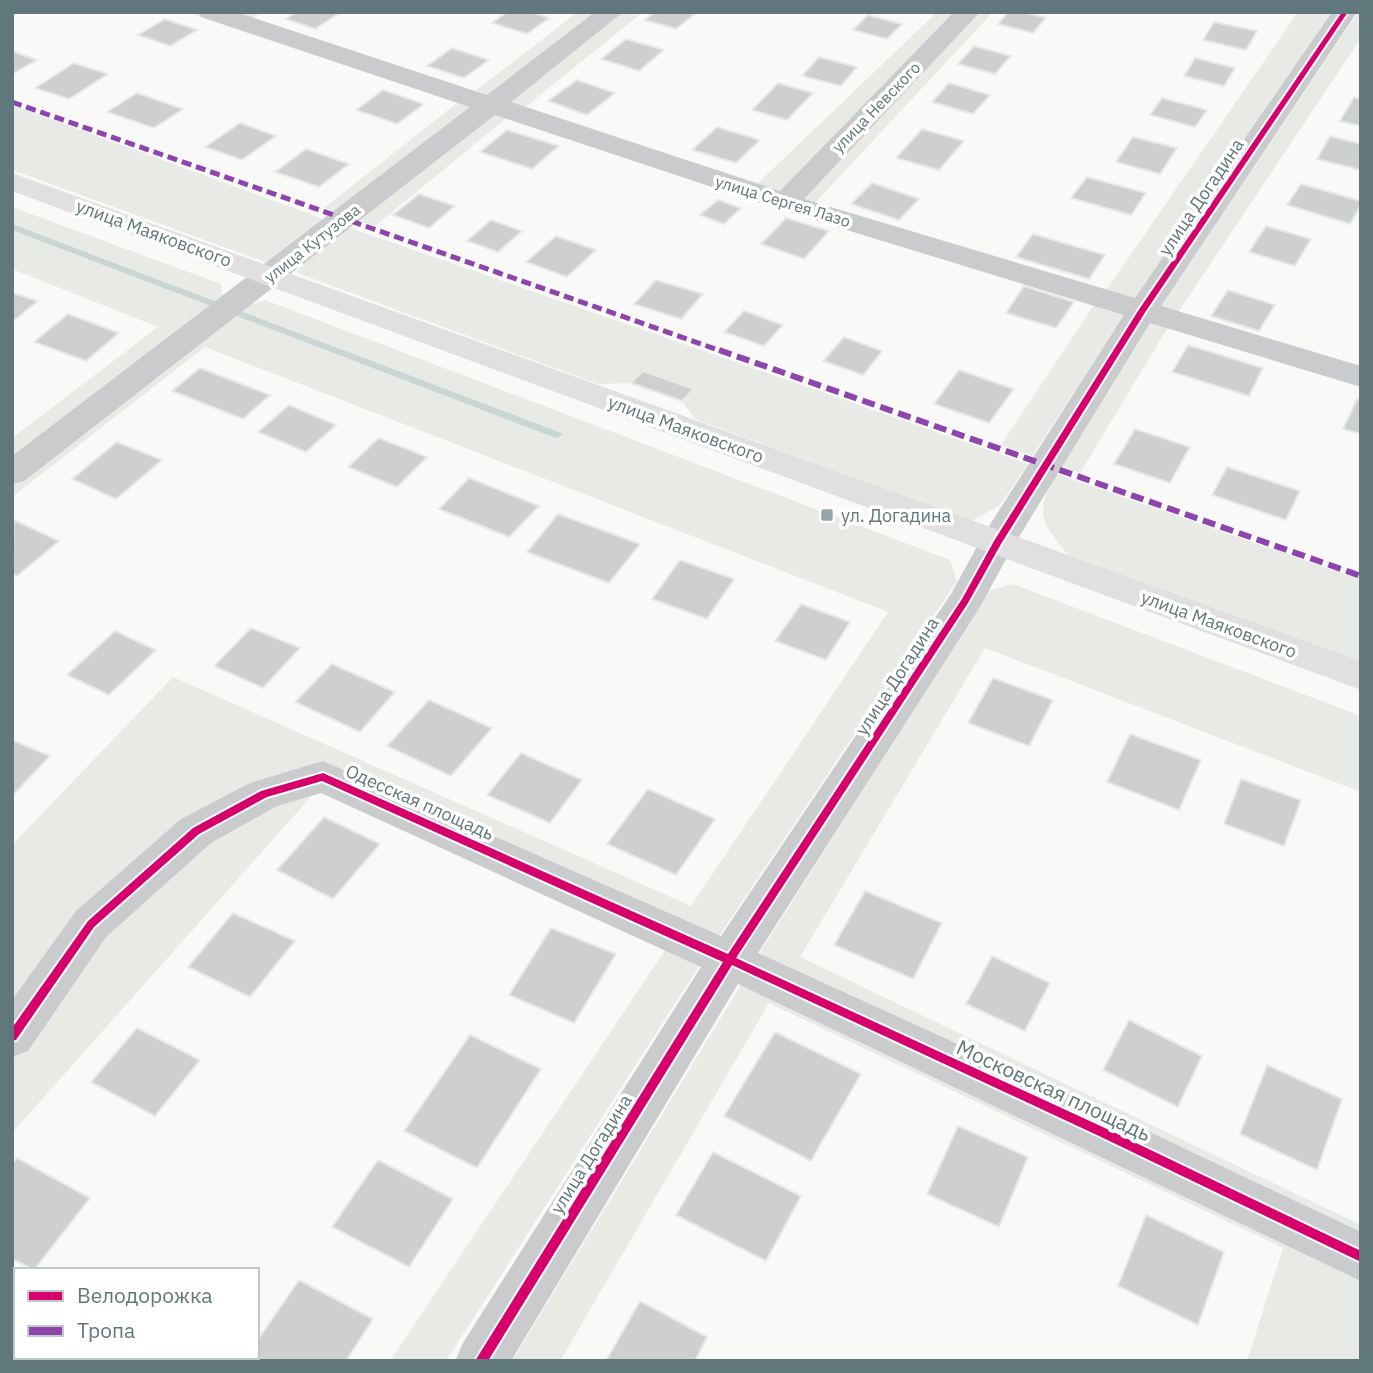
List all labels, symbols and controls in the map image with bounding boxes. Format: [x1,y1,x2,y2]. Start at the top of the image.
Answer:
street label: улица Невского [828,57,924,156]
street label: улица Догадина [1153,134,1249,260]
street label: улица Сергея Лазо [713,171,853,231]
street label: улица Маяковского [73,194,235,272]
street label: улица Кутузова [260,199,364,287]
street label: улица Маяковского [605,390,767,468]
place label: ул. Догадина [841,504,952,527]
marker: ул. Догадина [819,507,835,523]
street label: улица Маяковского [1138,585,1300,663]
street label: улица Догадина [850,612,944,739]
street label: Одесская площадь [342,759,498,845]
street label: Московская площадь [952,1033,1156,1147]
street label: улица Догадина [545,1090,637,1218]
legend [14,1268,259,1359]
text: Велодорожка [77,1281,212,1309]
text: Тропа [77,1316,135,1344]

